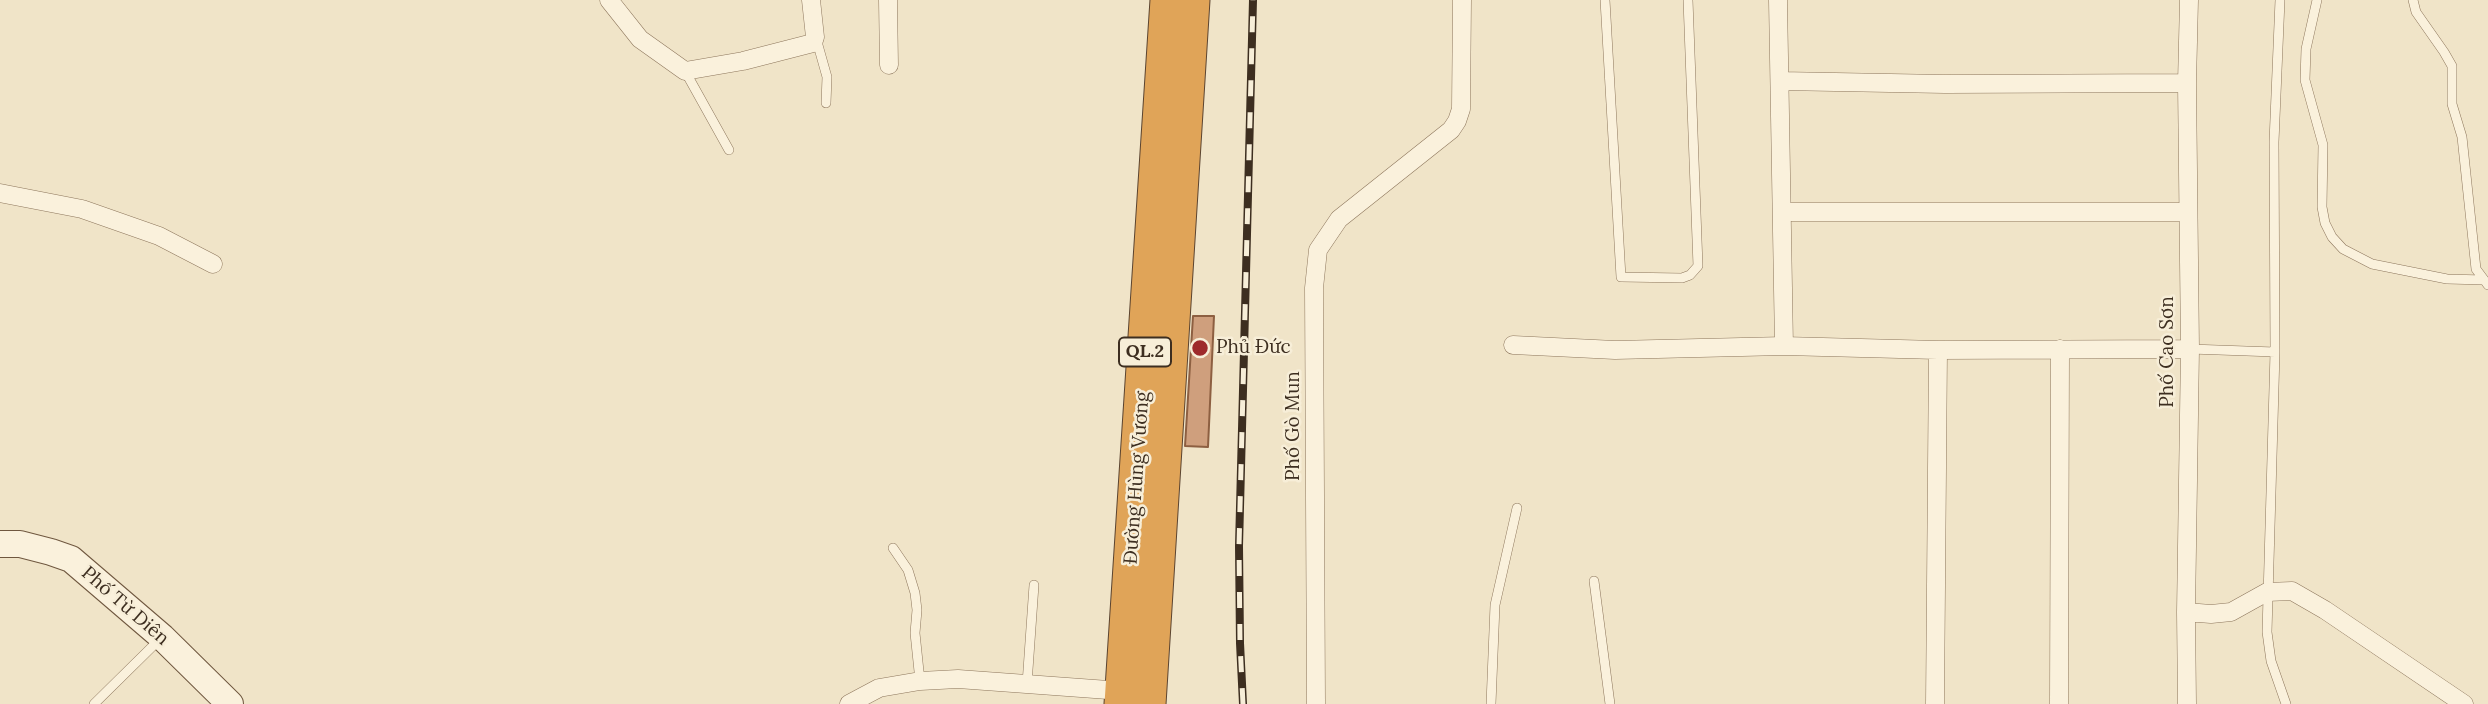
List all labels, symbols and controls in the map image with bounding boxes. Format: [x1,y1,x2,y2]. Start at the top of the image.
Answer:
street label: Phố Cao Sơn [2157,296,2179,408]
place label: Phủ Đức [1216,337,1291,359]
road number: QL.2 [1119,338,1171,366]
marker: Phủ Đức [1190,338,1210,358]
street label: Phố Gò Mun [1283,371,1305,481]
street label: Đường Hùng Vương [1120,391,1154,565]
street label: Phố Từ Diên [76,562,174,650]

